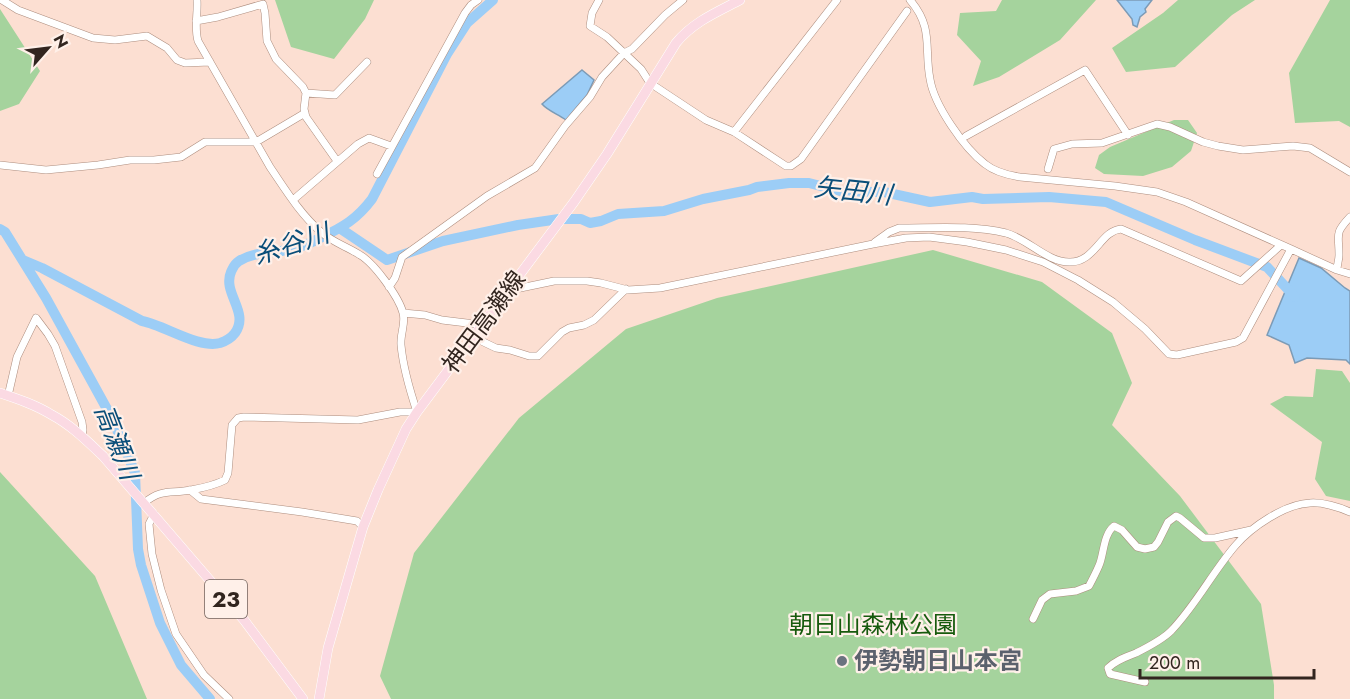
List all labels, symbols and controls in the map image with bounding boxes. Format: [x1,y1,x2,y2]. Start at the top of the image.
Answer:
north arrow [18,18,78,78]
text: N [48,30,74,52]
water label: 矢田川 [812,168,897,214]
water label: 糸谷川 [248,213,337,274]
street label: 神田高瀬線 [434,263,534,380]
water label: 高瀬川 [85,399,150,488]
road number: 23 [205,580,247,618]
park label: 朝日山森林公園 [789,607,957,642]
scale bar [1140,642,1314,680]
place label: 伊勢朝日山本宮 [854,643,1022,678]
text: 200 m [1149,650,1200,676]
marker: 伊勢朝日山本宮 [835,654,849,668]

